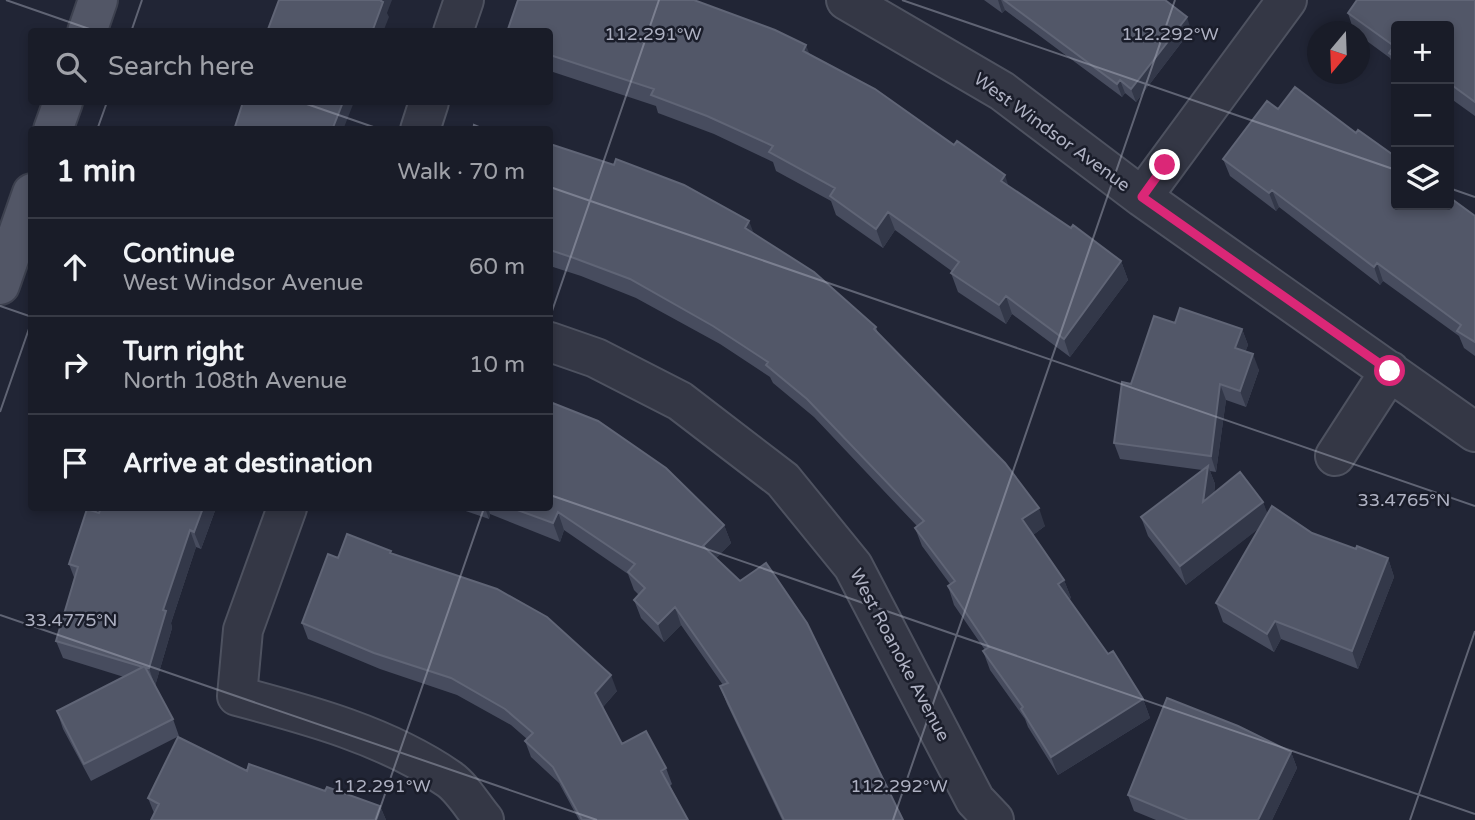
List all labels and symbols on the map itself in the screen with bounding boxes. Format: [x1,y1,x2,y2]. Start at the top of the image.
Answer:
north arrow [1307,21,1370,84]
text: 112.291°W [604,23,702,45]
text: 112.292°W [1121,23,1219,45]
street label: West Windsor Avenue [969,68,1135,196]
route end [1149,149,1180,180]
route start [1374,355,1405,386]
text: 33.4765°N [1357,489,1451,511]
street label: West Roanoke Avenue [845,565,955,745]
text: 33.4775°N [24,609,118,631]
text: 112.291°W [333,775,431,797]
text: 112.292°W [850,775,948,797]

